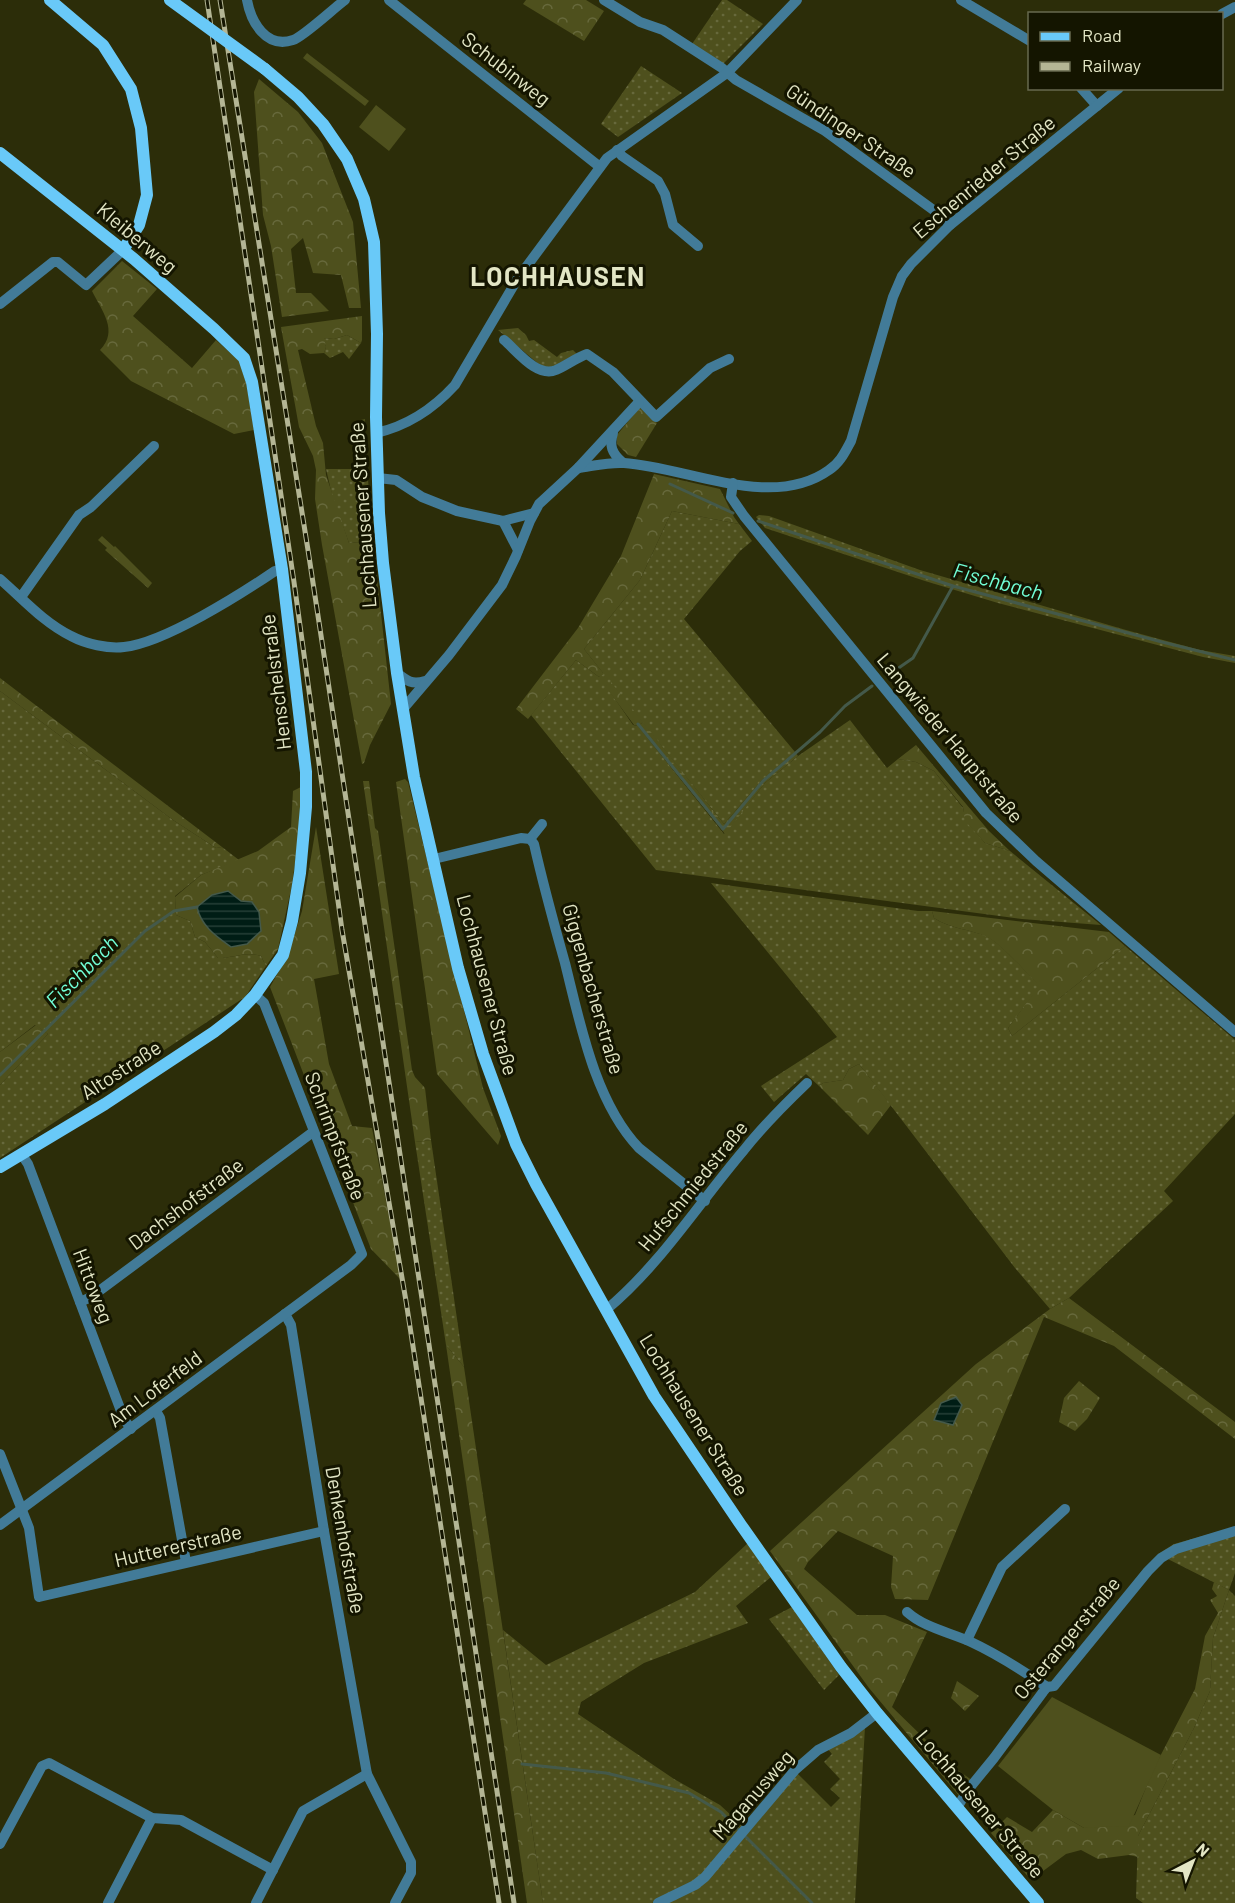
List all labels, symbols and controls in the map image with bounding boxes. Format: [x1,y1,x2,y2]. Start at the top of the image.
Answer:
legend [1028,12,1223,90]
text: Road [1082,24,1122,46]
street label: Schubinweg [458,26,556,110]
text: Railway [1082,54,1141,76]
street label: Gündinger Straße [782,78,921,182]
street label: Eschenrieder Straße [907,110,1059,243]
street label: Kleiberweg [93,197,183,278]
district label: LOCHHAUSEN [470,260,646,291]
street label: Lochhausener Straße [344,421,380,609]
water label: Fischbach [951,557,1046,605]
street label: Henschelstraße [255,613,295,751]
street label: Langwieder Hauptstraße [873,647,1029,827]
street label: Lochhausener Straße [452,892,524,1078]
street label: Giggenbacherstraße [558,901,630,1077]
water label: Fischbach [40,930,122,1012]
street label: Altostraße [76,1034,165,1104]
street label: Schrimpfstraße [300,1068,371,1203]
street label: Hufschmiedstraße [632,1115,752,1255]
street label: Dachshofstraße [123,1152,248,1254]
street label: Hittoweg [69,1245,119,1327]
street label: Lochhausener Straße [635,1329,754,1500]
street label: Am Loferfeld [103,1345,206,1431]
street label: Denkenhofstraße [321,1464,371,1615]
street label: Huttererstraße [112,1519,244,1571]
street label: Osterangerstraße [1008,1571,1124,1704]
street label: Lochhausener Straße [912,1724,1050,1882]
street label: Maganusweg [707,1744,798,1844]
north arrow [1163,1831,1223,1891]
text: N [1193,1839,1214,1860]

